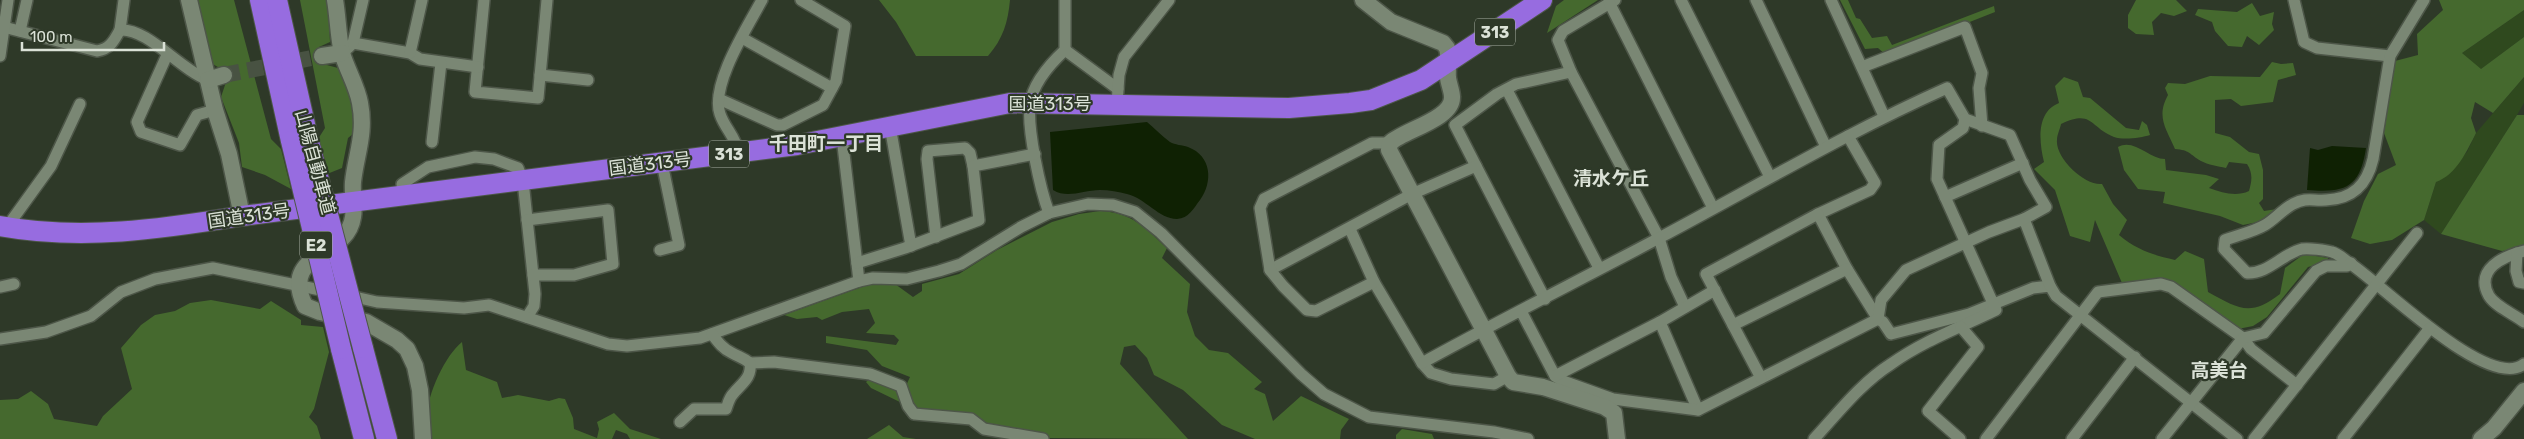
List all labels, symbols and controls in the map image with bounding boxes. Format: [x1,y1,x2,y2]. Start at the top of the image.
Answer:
road number: 313 [1475,18,1515,46]
scale bar [22,20,165,52]
text: 100 m [30,28,72,46]
street label: 国道313号 [1008,93,1092,115]
street label: 山陽自動車道 [290,107,340,217]
district label: 千田町一丁目 [769,132,883,155]
road number: 313 [709,140,749,168]
street label: 国道313号 [607,148,693,180]
district label: 清水ケ丘 [1573,167,1649,190]
street label: 国道313号 [206,199,292,233]
road number: E2 [300,232,332,258]
district label: 高美台 [2190,359,2248,382]

